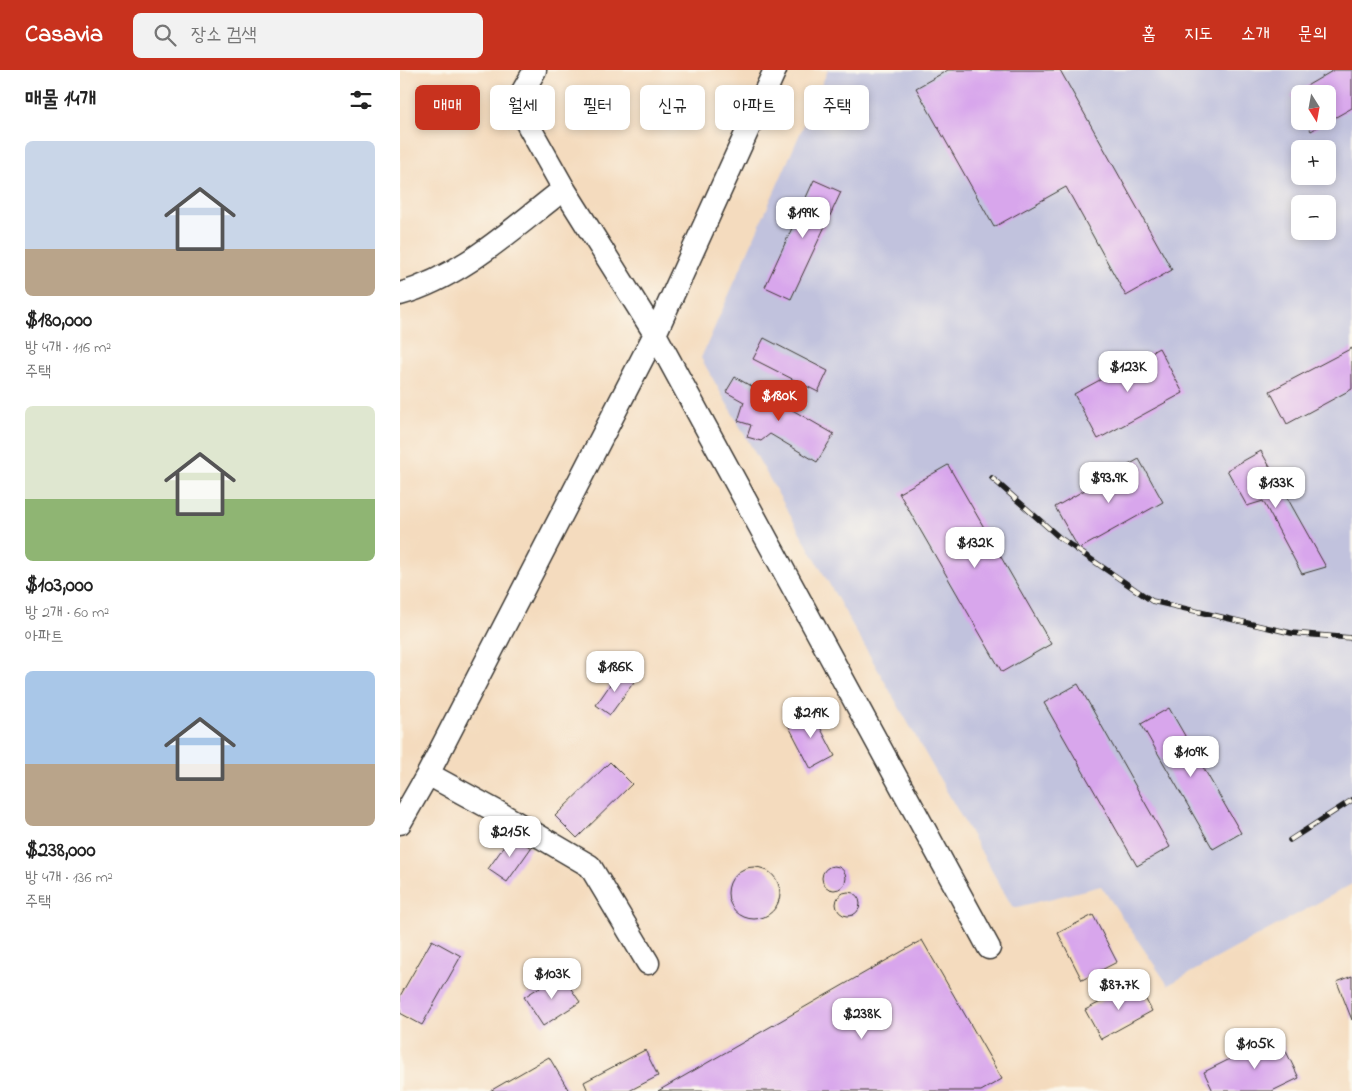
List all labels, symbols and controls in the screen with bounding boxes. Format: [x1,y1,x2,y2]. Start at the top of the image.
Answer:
search box [133,13,483,58]
text: Casavia [25,18,103,53]
icon: search [151,21,179,49]
text: 장소 검색 [191,22,257,49]
text: 홈 [1142,22,1156,48]
text: 지도 [1184,22,1213,48]
text: 소개 [1241,22,1270,48]
text: 문의 [1298,22,1327,48]
text: 매물 14개 [25,85,96,115]
chip: 매매 [415,85,480,130]
chip: 월세 [490,85,555,130]
chip: 필터 [565,85,630,130]
chip: 신규 [640,85,705,130]
chip: 아파트 [715,85,794,130]
chip: 주택 [804,85,869,130]
north arrow [1291,85,1336,130]
map controls [1291,85,1336,240]
icon: filters [347,86,375,114]
button: + [1291,140,1336,185]
icon: home [155,174,245,264]
button: − [1291,195,1336,240]
pin: $199K [768,196,838,239]
text: $199K [787,201,819,225]
text: $180,000 [25,306,92,336]
text: 방 4개 · 116 m² [25,336,111,360]
pin: $123K [1093,350,1163,393]
text: $123K [1109,355,1147,379]
text: 주택 [25,360,51,384]
pin: $180K [744,380,814,422]
text: $180K [761,384,797,408]
icon: home [155,439,245,529]
pin: $93.9K [1068,462,1150,504]
text: $93.9K [1091,466,1127,490]
pin: $133K [1241,466,1311,509]
text: $133K [1258,471,1294,495]
pin: $132K [940,526,1010,569]
text: $132K [956,531,994,555]
text: $103,000 [25,571,93,601]
text: 방 2개 · 60 m² [25,601,109,625]
text: 아파트 [25,625,64,649]
pin: $186K [580,650,650,693]
text: $186K [597,655,633,679]
pin: $219K [776,696,846,739]
text: $219K [793,701,829,725]
icon: home [155,704,245,794]
pin: $109K [1156,736,1226,778]
text: $109K [1174,740,1208,764]
pin: $215K [475,816,545,858]
text: $215K [490,820,530,844]
text: $238,000 [25,836,96,866]
text: 방 4개 · 136 m² [25,866,113,890]
text: 주택 [25,890,51,914]
pin: $103K [517,958,587,1000]
text: $103K [534,962,570,986]
pin: $87.7K [1078,968,1160,1011]
text: $87.7K [1099,973,1139,997]
pin: $238K [827,998,897,1040]
text: $238K [843,1002,881,1026]
pin: $105K [1220,1028,1290,1070]
text: $105K [1236,1032,1274,1056]

